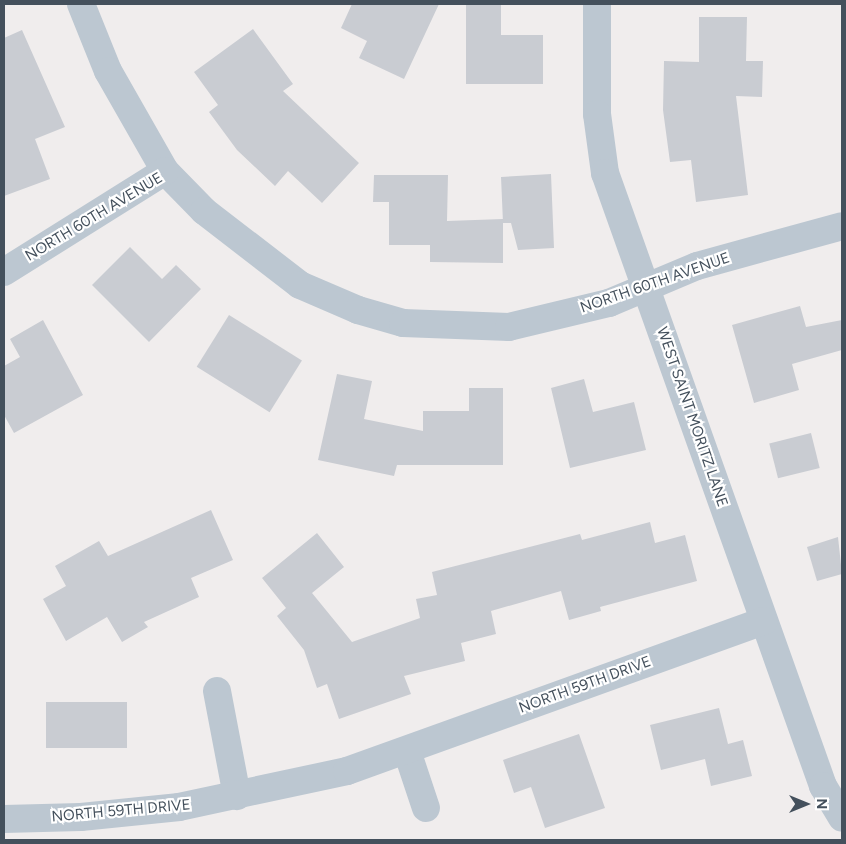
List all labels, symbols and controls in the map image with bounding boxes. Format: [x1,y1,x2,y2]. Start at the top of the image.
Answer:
street label: NORTH 60TH AVENUE [22,169,166,265]
street label: NORTH 60TH AVENUE [578,249,732,317]
street label: WEST SAINT MORITZ LANE [653,325,731,509]
street label: NORTH 59TH DRIVE [516,653,654,717]
north arrow [781,779,831,829]
street label: NORTH 59TH DRIVE [51,796,191,826]
text: N [813,799,830,809]

